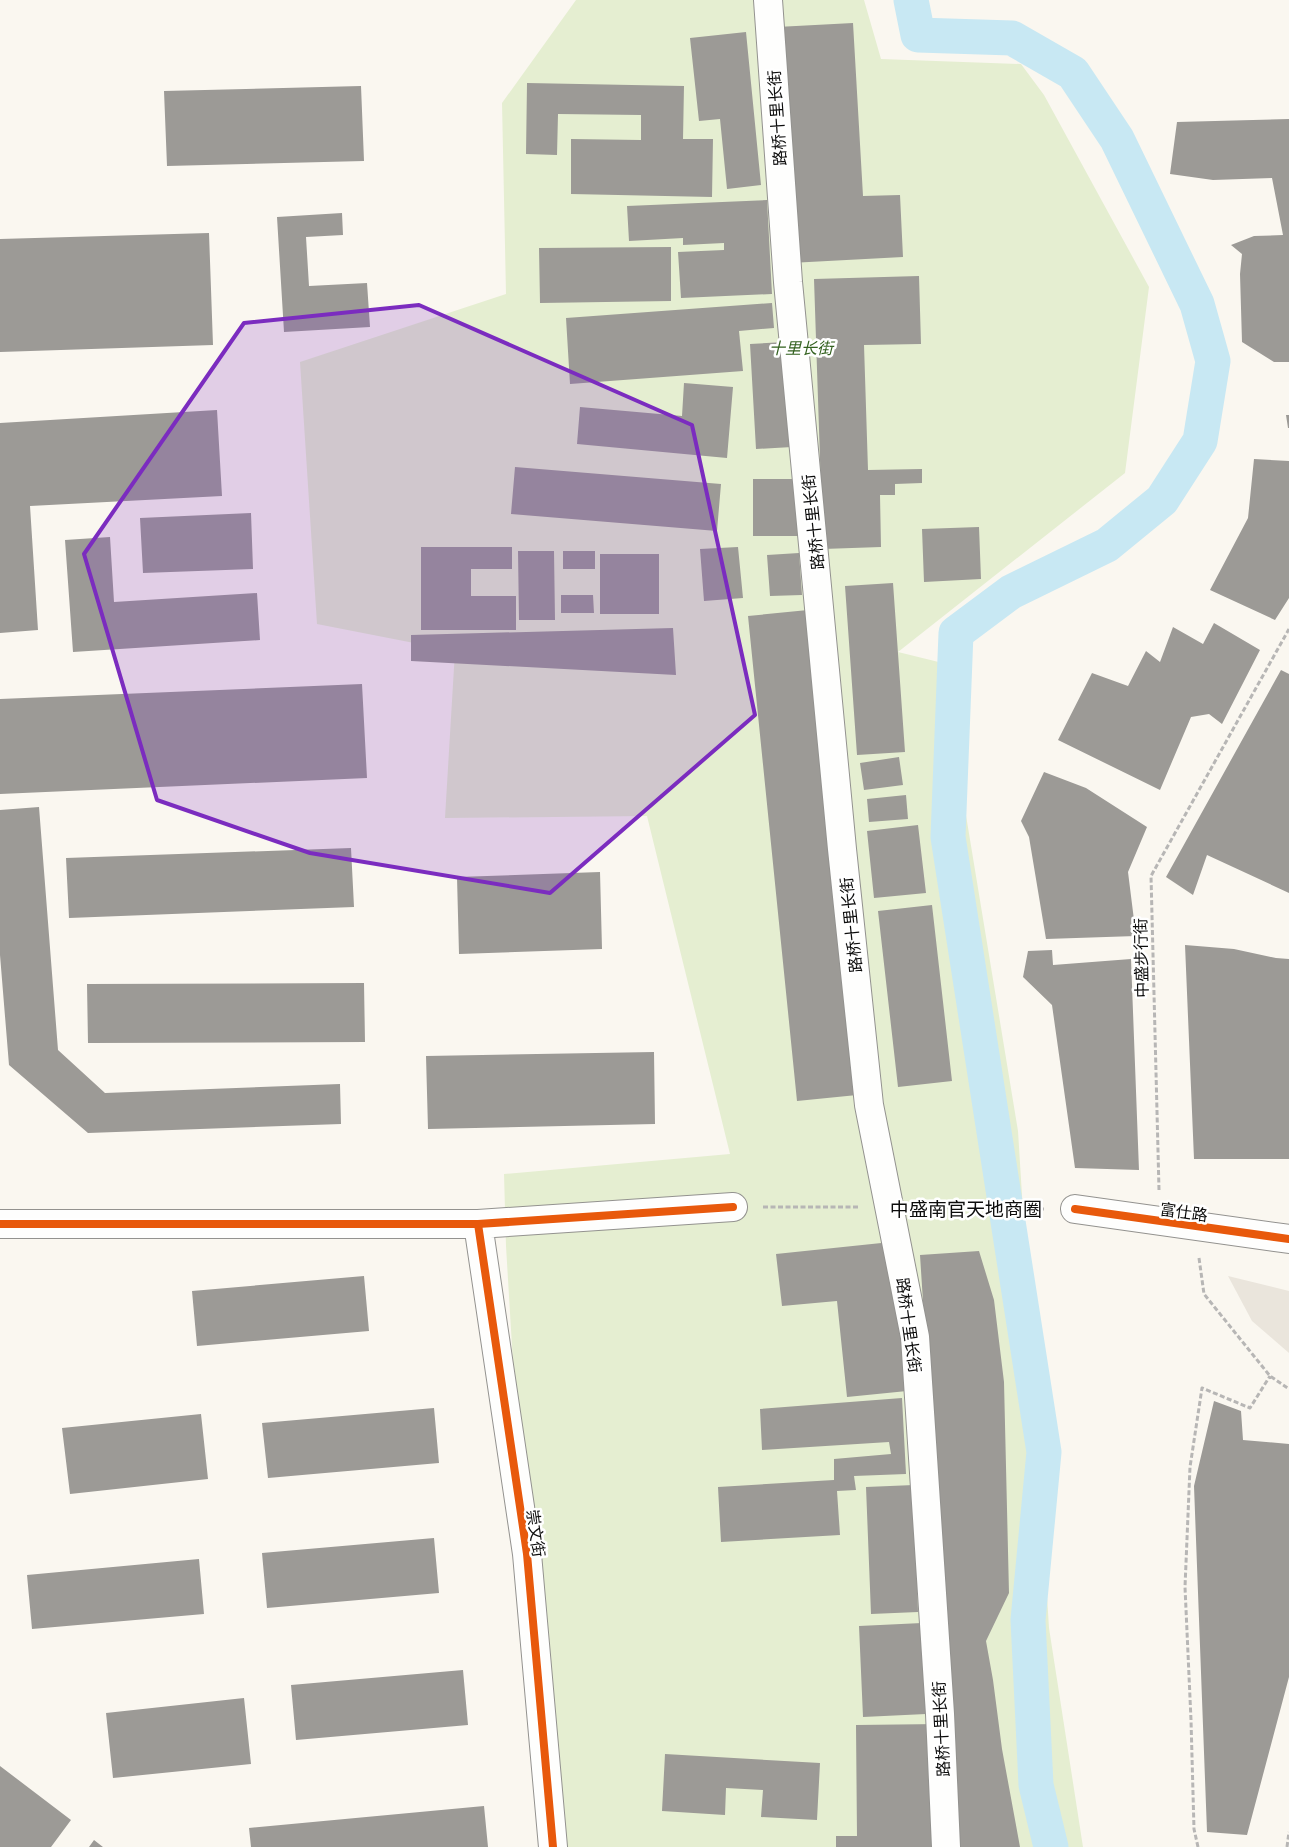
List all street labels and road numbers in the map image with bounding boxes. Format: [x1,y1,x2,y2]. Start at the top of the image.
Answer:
street label: 路桥十里长街 [761,69,791,167]
street label: 路桥十里长街 [795,473,829,571]
street label: 路桥十里长街 [833,876,867,974]
street label: 中盛步行街 [1127,918,1153,998]
street label: 富仕路 [1159,1196,1209,1226]
street label: 路桥十里长街 [891,1276,929,1374]
street label: 崇文街 [522,1508,552,1558]
street label: 路桥十里长街 [926,1680,954,1778]

